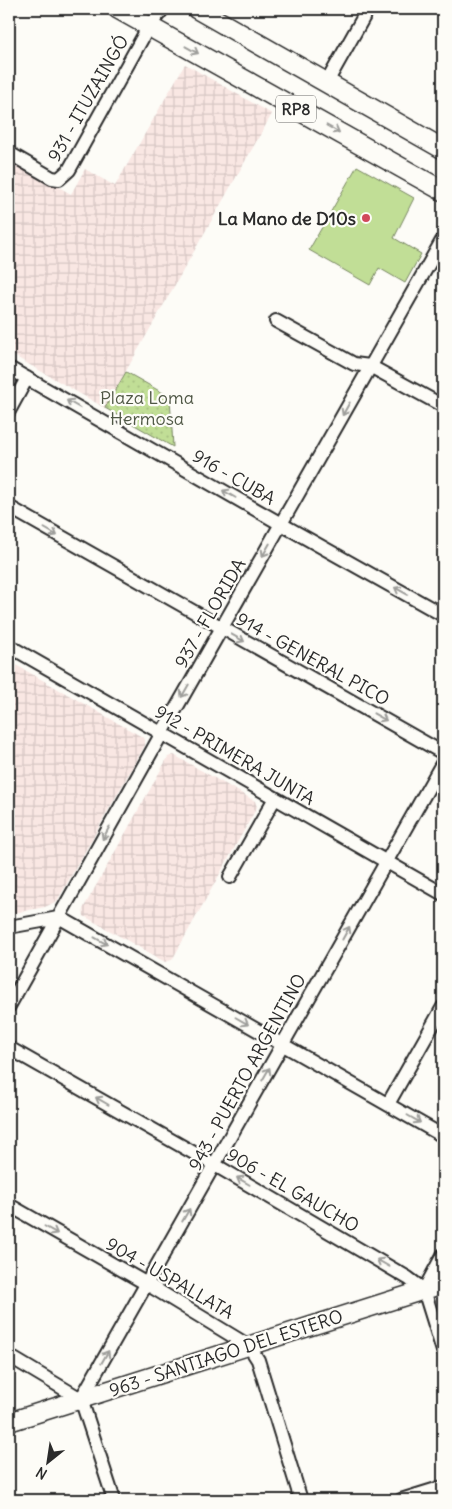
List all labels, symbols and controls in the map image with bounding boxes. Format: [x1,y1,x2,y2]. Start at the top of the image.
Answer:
street label: 931 - ITUZAINGÓ [42,31,134,165]
one-way arrow [184,45,199,55]
road number: RP8 [276,96,316,122]
one-way arrow [326,125,340,135]
place label: La Mano de D10s [218,207,356,230]
marker: La Mano de D10s [360,212,372,224]
park label: Plaza Loma Hermosa [100,386,194,430]
one-way arrow [66,399,80,409]
one-way arrow [341,401,351,416]
street label: 916 - CUBA [189,444,279,510]
one-way arrow [221,489,236,499]
one-way arrow [44,527,58,537]
one-way arrow [261,542,270,557]
street label: 937 - FLORIDA [169,554,251,672]
one-way arrow [393,586,408,596]
street label: 914 - GENERAL PICO [232,607,394,711]
one-way arrow [230,633,245,643]
one-way arrow [180,684,190,698]
street label: 912 - PRIMERA JUNTA [151,700,319,810]
one-way arrow [372,712,387,722]
one-way arrow [101,825,111,840]
one-way arrow [341,925,351,940]
one-way arrow [93,937,108,946]
street label: 943 - PUERTO ARGENTINO [183,969,311,1175]
one-way arrow [235,1017,249,1027]
one-way arrow [262,1068,272,1082]
one-way arrow [95,1095,109,1105]
one-way arrow [407,1114,421,1124]
street label: 906 - EL GAUCHO [223,1143,363,1237]
one-way arrow [236,1176,250,1186]
one-way arrow [181,1208,191,1223]
one-way arrow [43,1225,58,1235]
street label: 904 - USPALLATA [102,1232,238,1324]
one-way arrow [377,1258,391,1268]
street label: 963 - SANTIAGO DEL ESTERO [106,1304,346,1402]
one-way arrow [101,1350,111,1364]
north arrow [22,1436,72,1486]
text: N [33,1463,50,1483]

